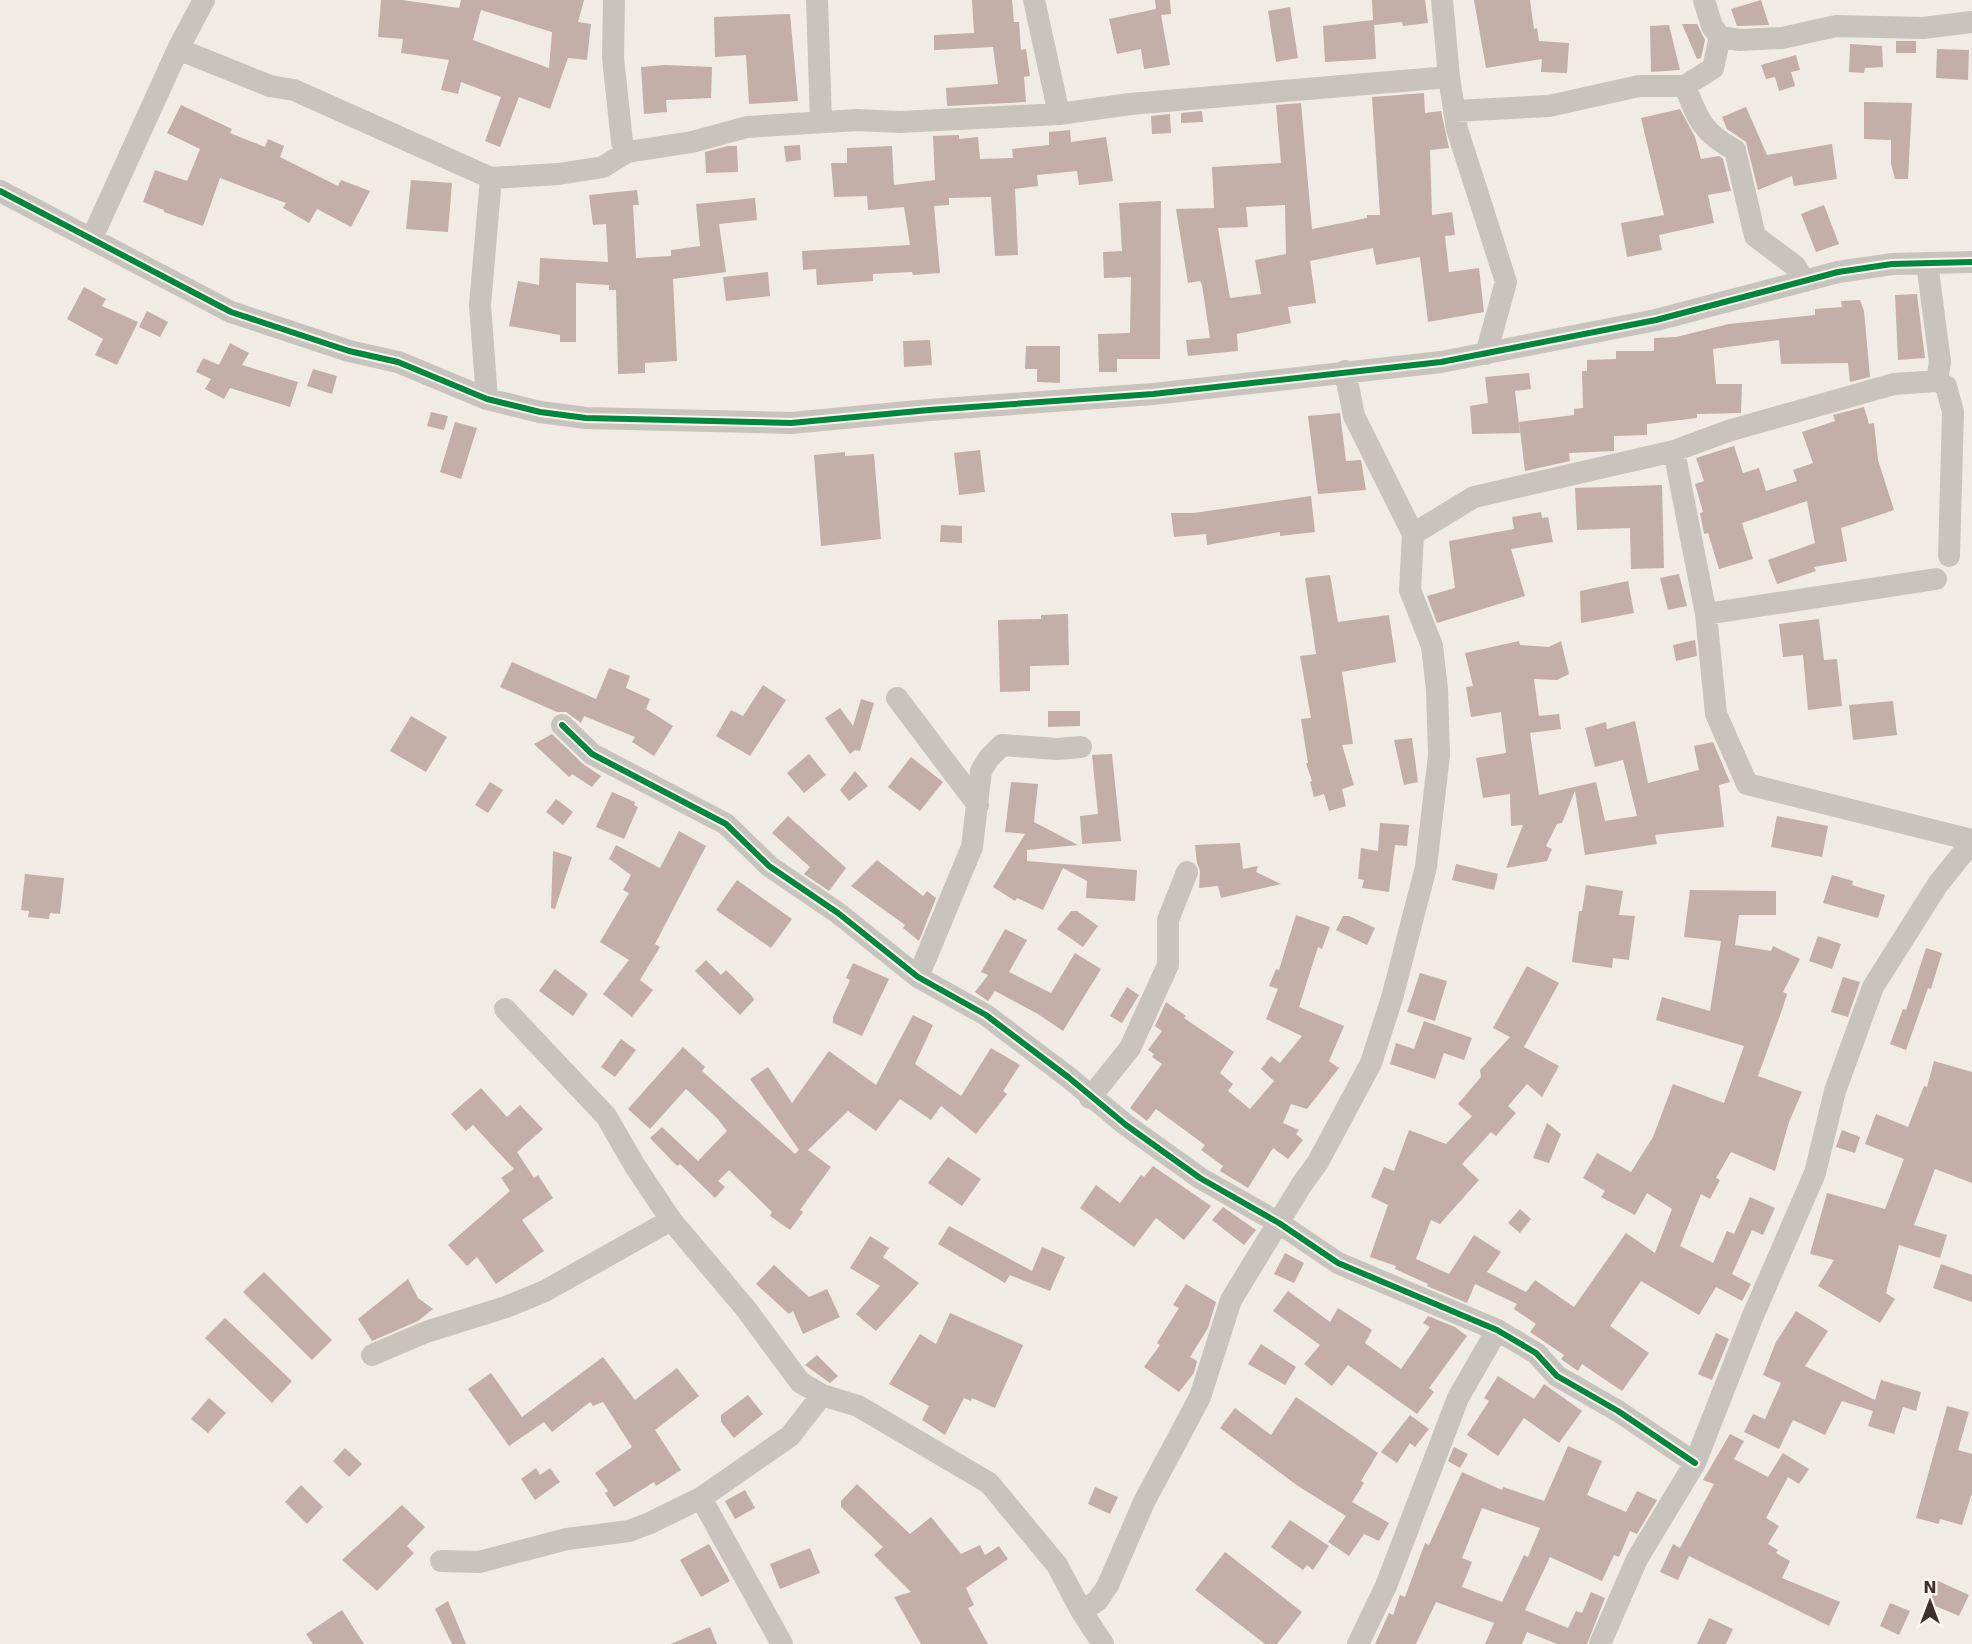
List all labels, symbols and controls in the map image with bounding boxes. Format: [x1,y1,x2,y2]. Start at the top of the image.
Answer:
north arrow [1900,1572,1960,1632]
text: N [1923,1578,1937,1597]

